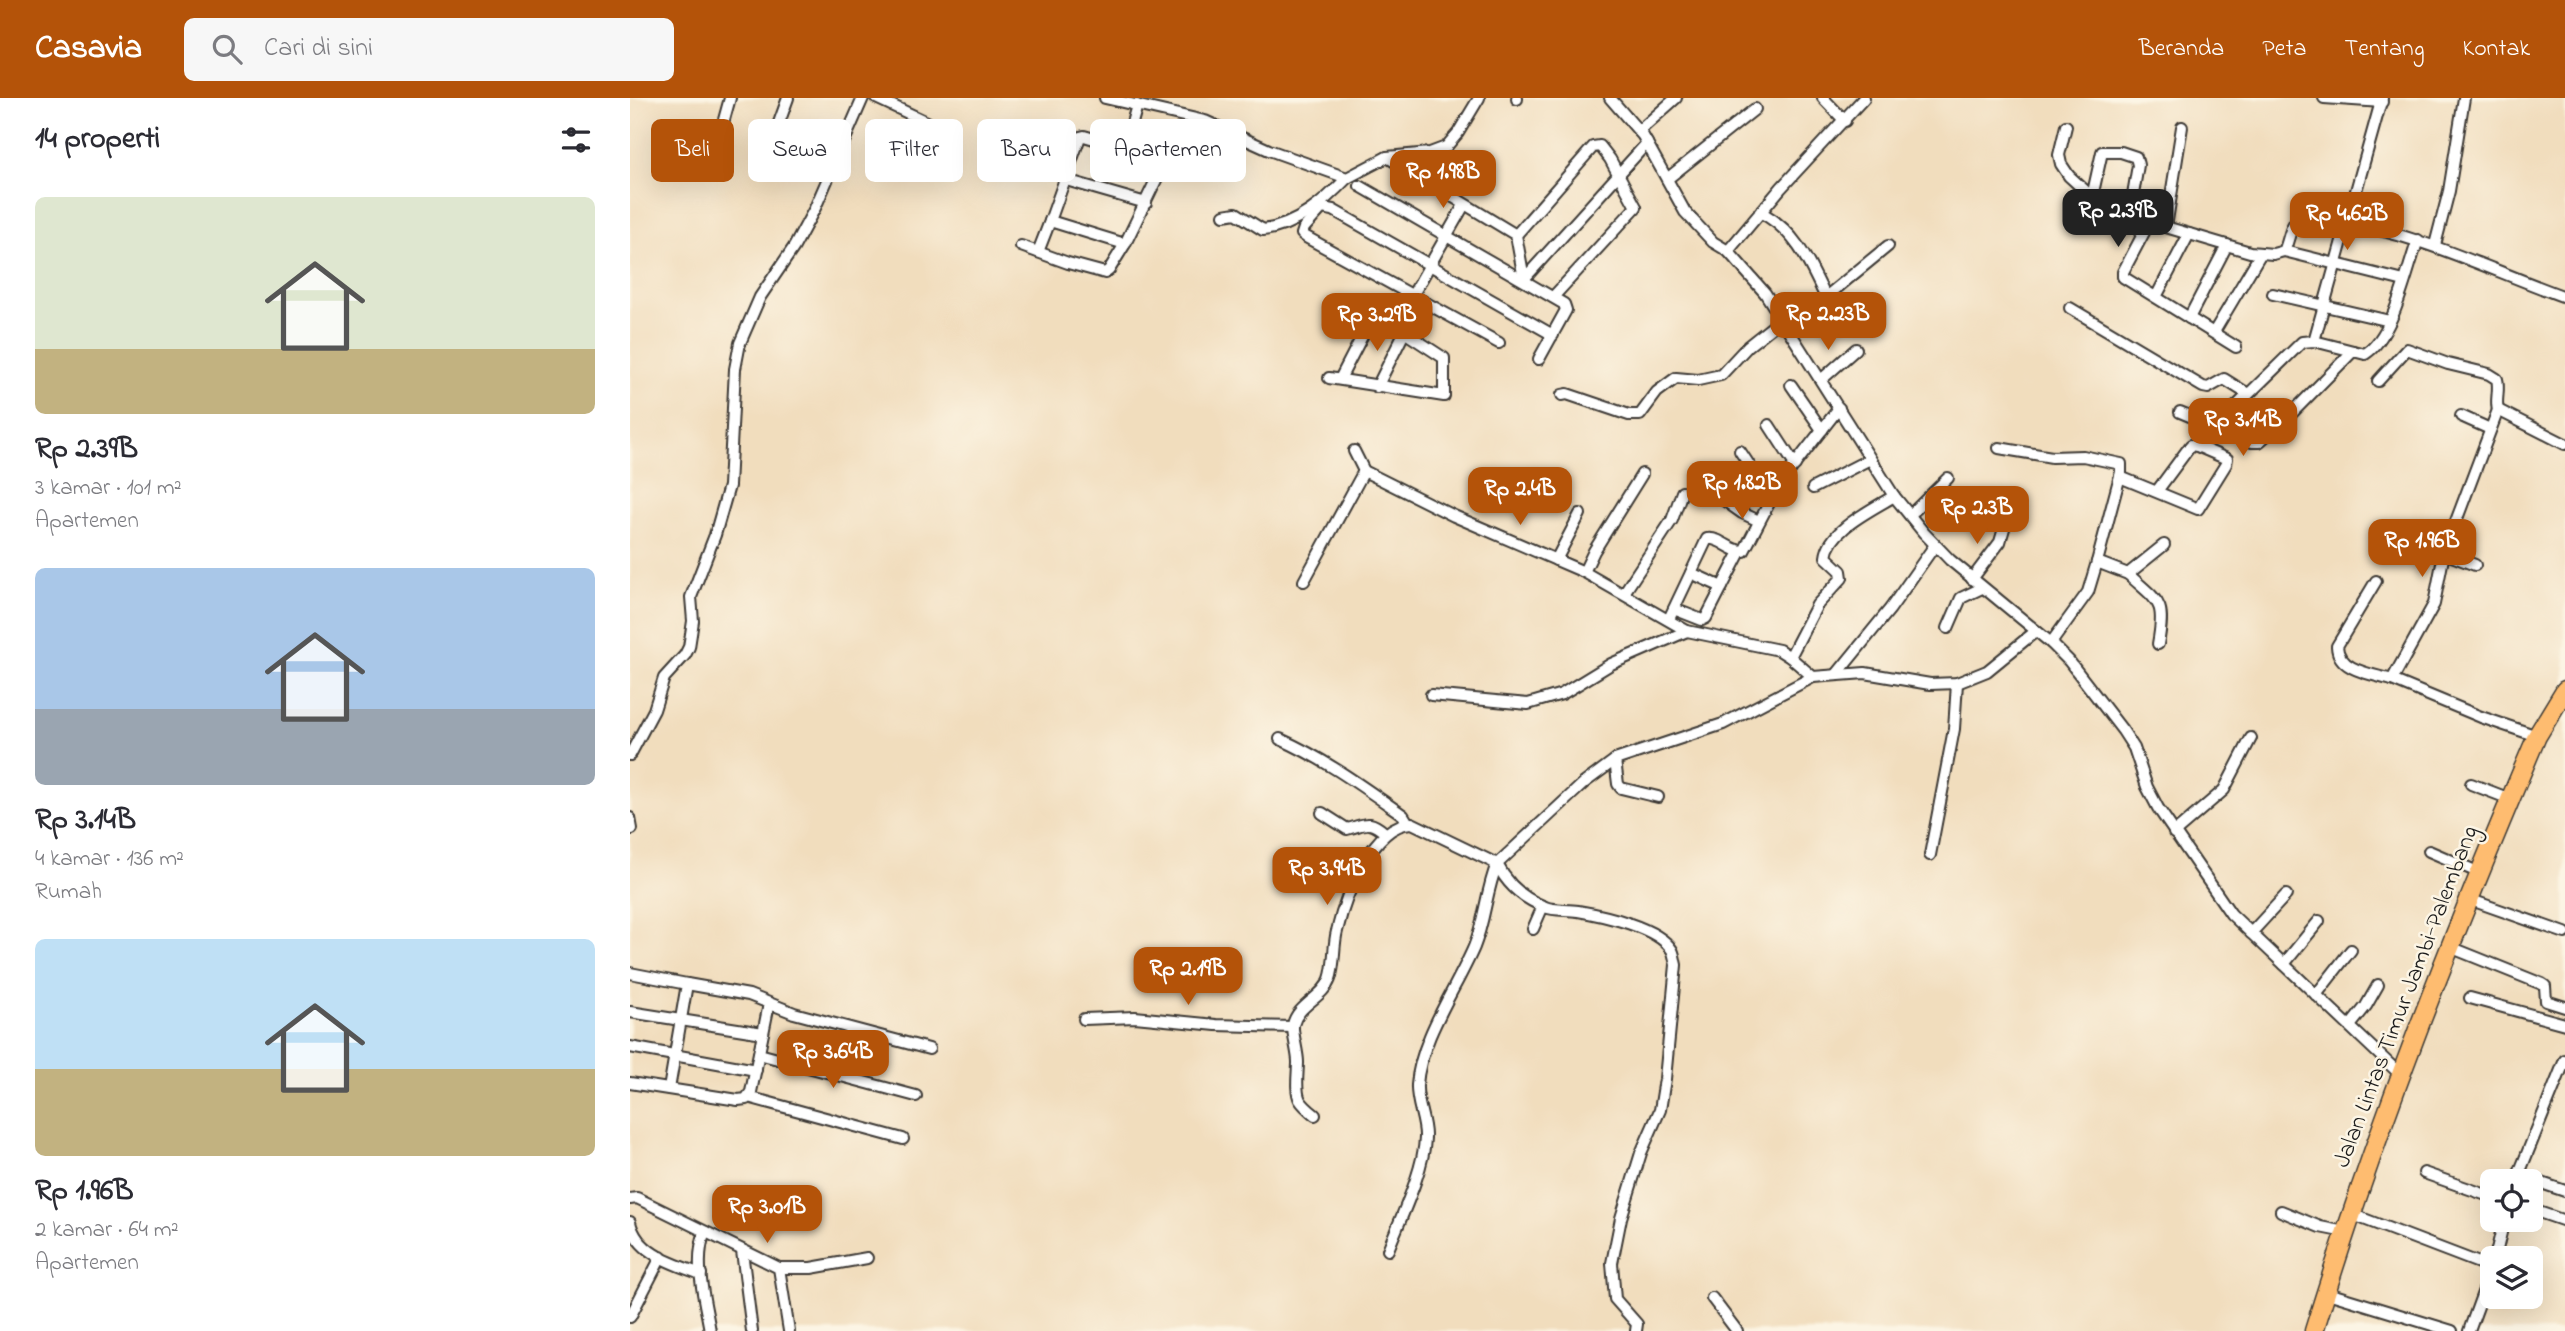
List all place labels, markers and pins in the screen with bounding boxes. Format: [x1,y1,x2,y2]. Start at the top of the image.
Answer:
pin: Rp 1.98B [1371,150,1515,210]
pin: Rp 2.39B [2046,190,2190,249]
pin: Rp 4.62B [2275,192,2419,252]
pin: Rp 2.23B [1756,292,1900,352]
pin: Rp 3.29B [1305,294,1449,353]
pin: Rp 3.14B [2171,398,2315,458]
pin: Rp 1.82B [1670,462,1814,521]
pin: Rp 2.4B [1455,468,1585,527]
pin: Rp 2.3B [1912,486,2042,546]
pin: Rp 1.96B [2350,519,2494,579]
pin: Rp 3.94B [1255,848,1399,907]
pin: Rp 2.19B [1116,948,1260,1007]
pin: Rp 3.64B [761,1030,905,1090]
pin: Rp 3.01B [695,1186,839,1245]

